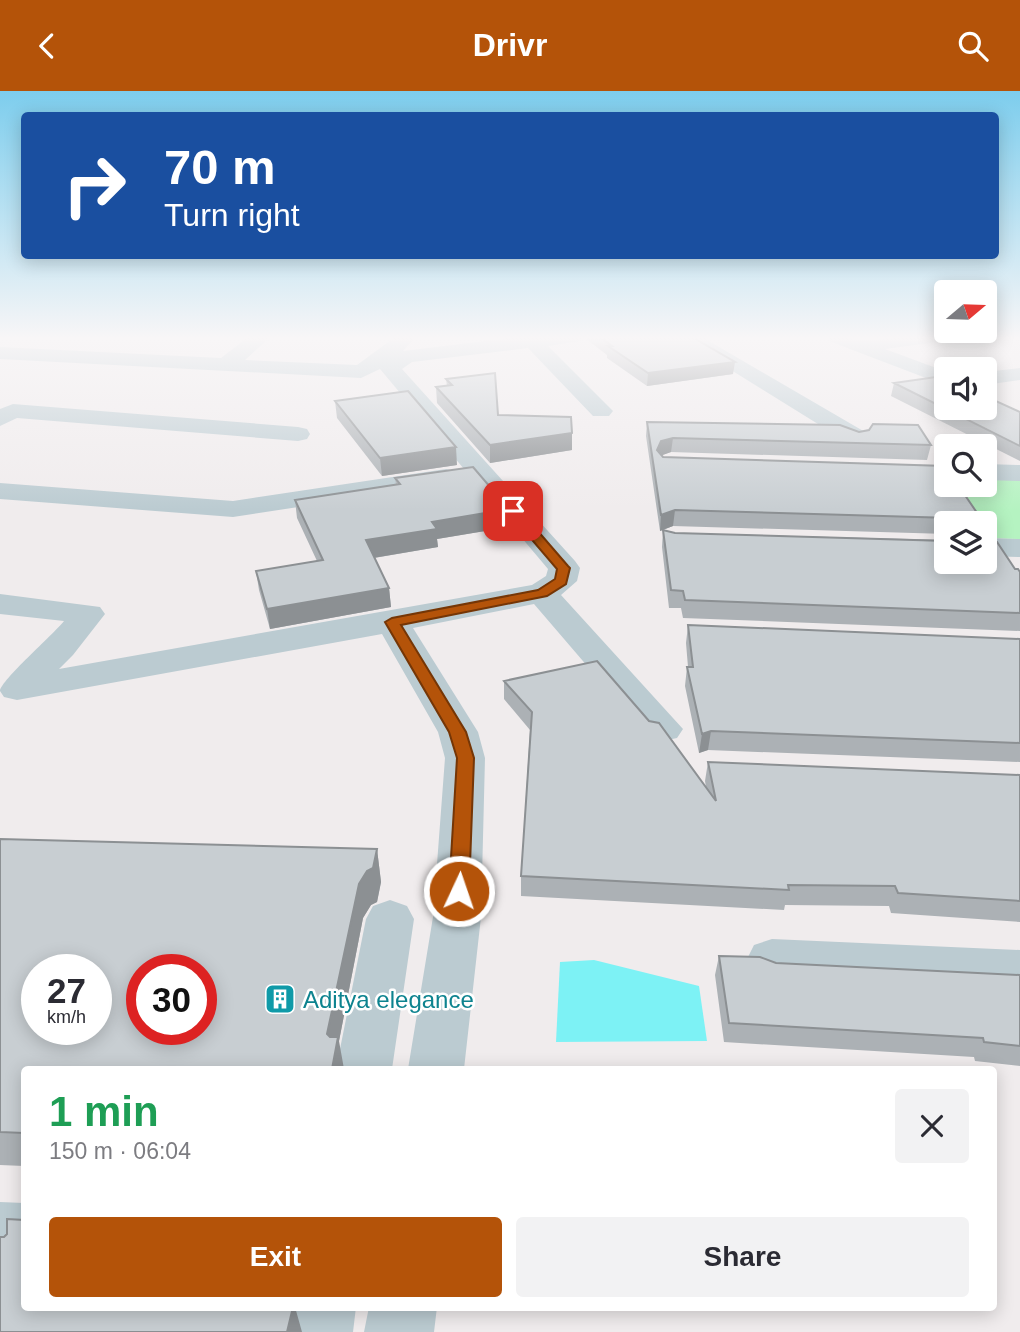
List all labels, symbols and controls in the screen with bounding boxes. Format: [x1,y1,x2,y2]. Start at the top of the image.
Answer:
icon: back [28,27,66,65]
text: Drivr [473,27,547,63]
icon: search [954,27,992,65]
icon: right [49,140,140,231]
text: 70 m [164,140,276,194]
text: Turn right [164,197,300,233]
north arrow [934,280,998,343]
map controls [934,280,997,574]
button: sound [934,357,997,420]
button: search [934,434,997,497]
pin [483,481,543,541]
icon: arrive [494,492,532,530]
button: layers [934,511,997,574]
position arrow [422,854,496,928]
speed limit sign: 30 [126,954,217,1045]
text: 27 [47,971,86,1010]
building icon: Aditya elegance [263,982,297,1016]
place label: Aditya elegance [303,986,474,1013]
text: km/h [47,1007,86,1027]
text: 1 min [49,1088,159,1135]
button: close [895,1089,969,1163]
text: 150 m · 06:04 [49,1138,191,1164]
button: Exit [49,1217,502,1297]
button: Share [516,1217,969,1297]

